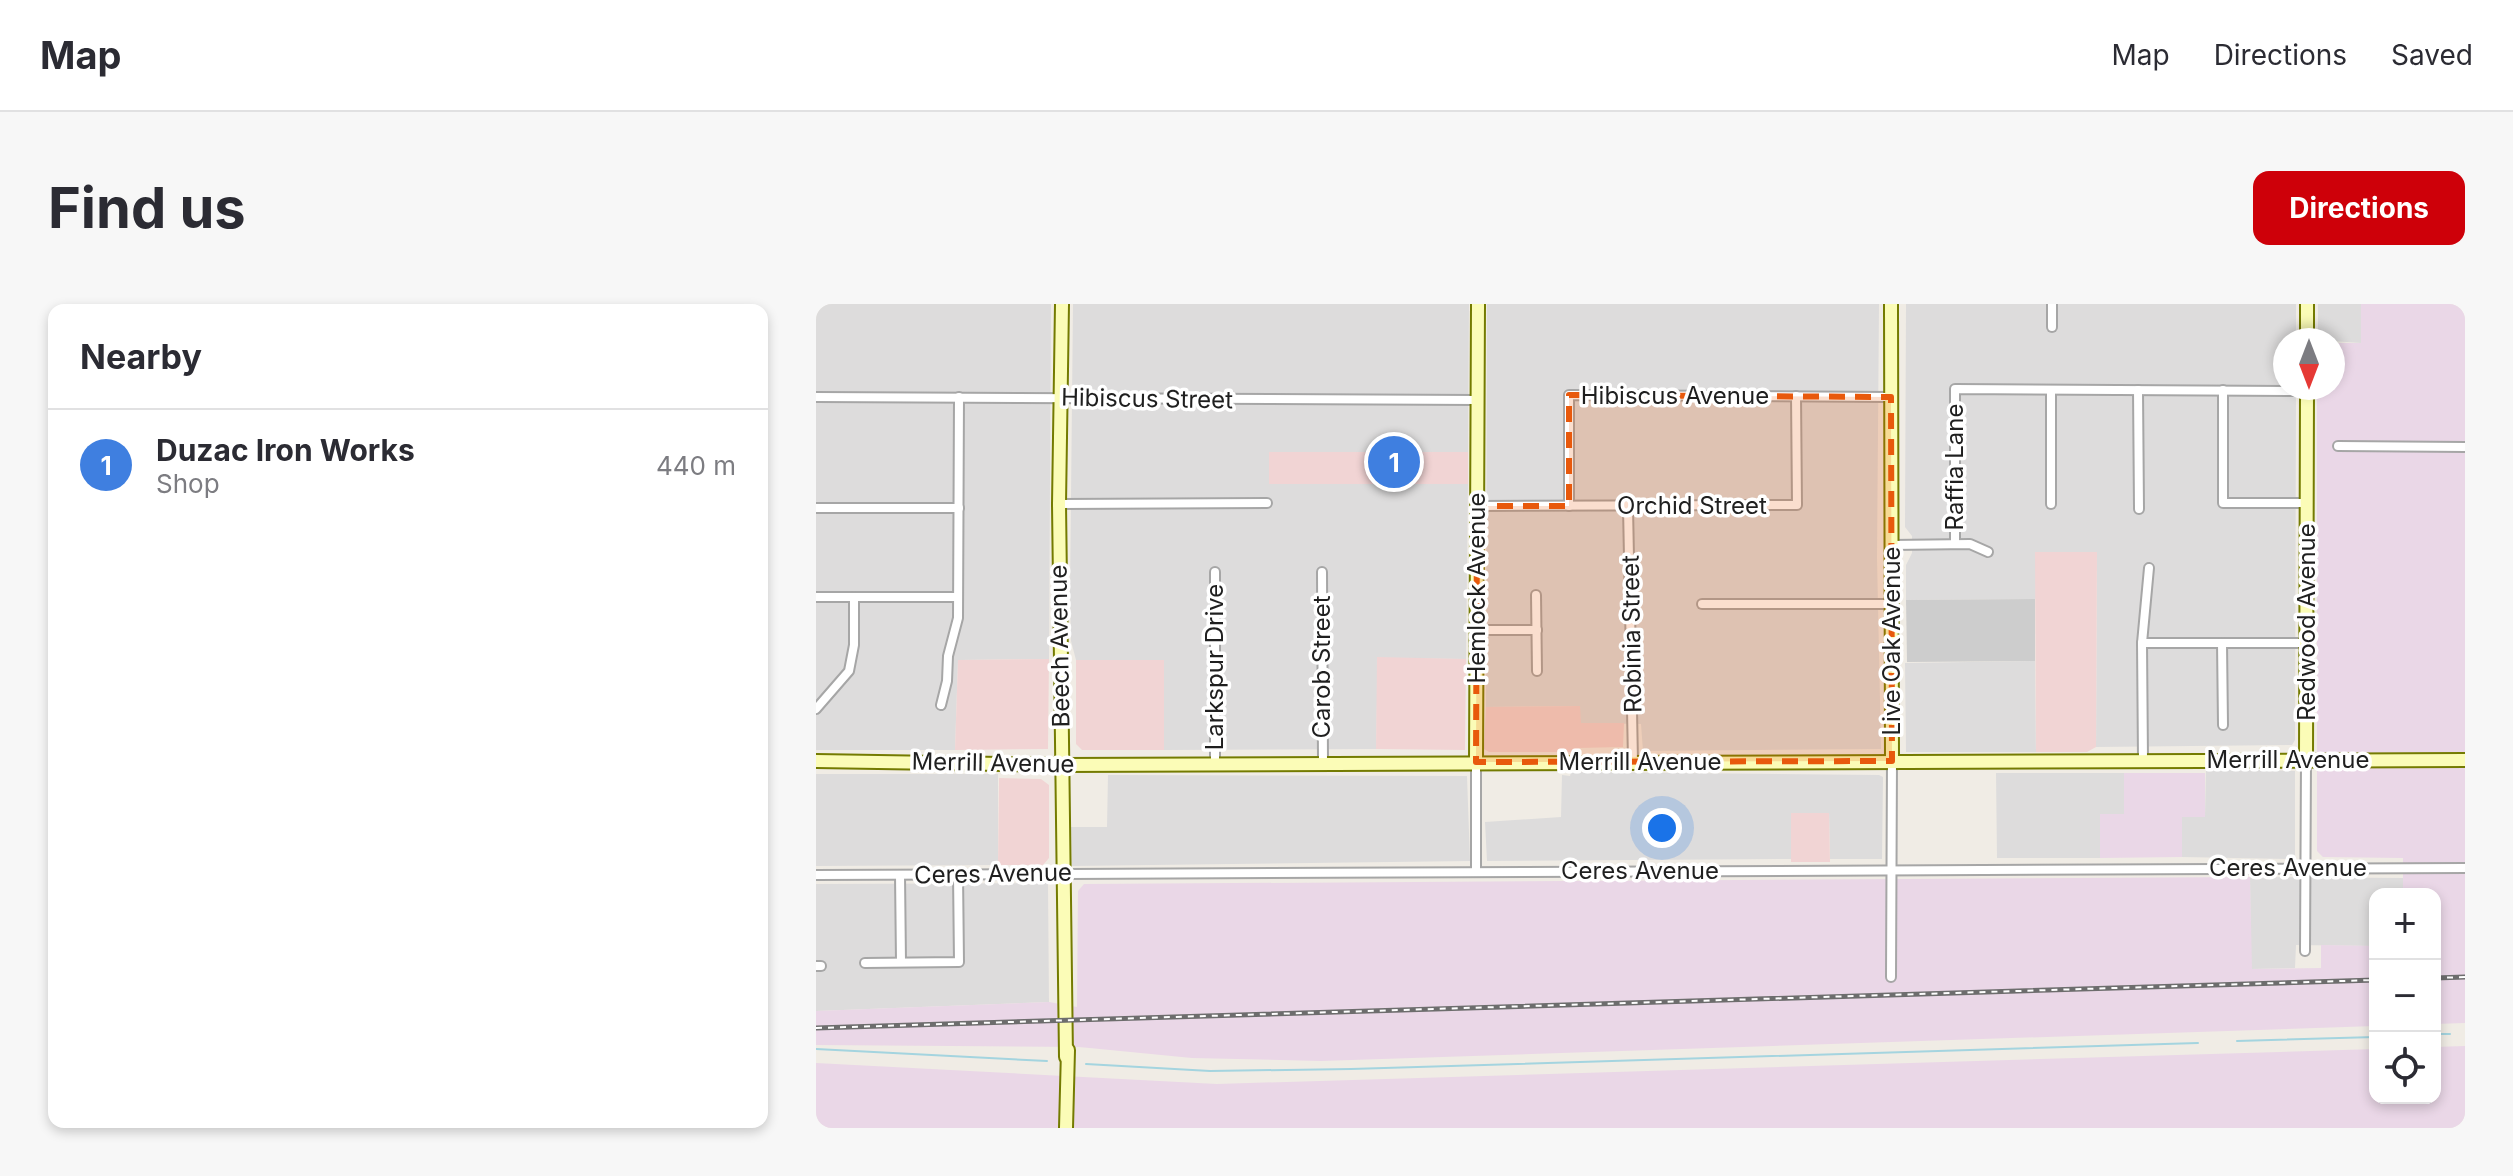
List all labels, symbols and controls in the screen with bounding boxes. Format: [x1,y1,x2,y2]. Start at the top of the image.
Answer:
text: Map [40,32,121,78]
text: Map [2111,38,2170,72]
text: Directions [2214,38,2347,72]
text: Saved [2391,38,2473,72]
button: Directions [2253,171,2465,245]
text: Find us [48,174,246,242]
north arrow [2273,328,2345,400]
text: Nearby [80,336,202,377]
street label: Hibiscus Avenue [1581,381,1769,410]
street label: Hibiscus Street [1061,383,1233,415]
street label: Raffia Lane [1940,404,1969,530]
text: Duzac Iron Works [156,432,415,468]
pin: 1 [1368,432,1420,492]
text: 1 [100,450,112,481]
text: 440 m [656,450,736,481]
text: Shop [156,468,220,499]
street label: Orchid Street [1617,491,1767,520]
street label: Hemlock Avenue [1462,493,1491,684]
street label: Redwood Avenue [2292,523,2321,721]
street label: Live Oak Avenue [1877,546,1906,736]
street label: Robinia Street [1616,555,1647,713]
street label: Beech Avenue [1044,564,1075,728]
street label: Larkspur Drive [1200,584,1229,750]
street label: Carob Street [1307,595,1336,739]
street label: Merrill Avenue [2207,745,2369,774]
street label: Merrill Avenue [911,747,1075,778]
street label: Merrill Avenue [1559,747,1721,776]
your location [1642,808,1682,848]
street label: Ceres Avenue [2209,853,2367,882]
street label: Ceres Avenue [1561,856,1719,885]
street label: Ceres Avenue [914,858,1072,889]
map controls [2369,888,2441,1104]
button: + [2369,888,2441,960]
button: − [2369,960,2441,1032]
button: locate [2369,1032,2441,1104]

